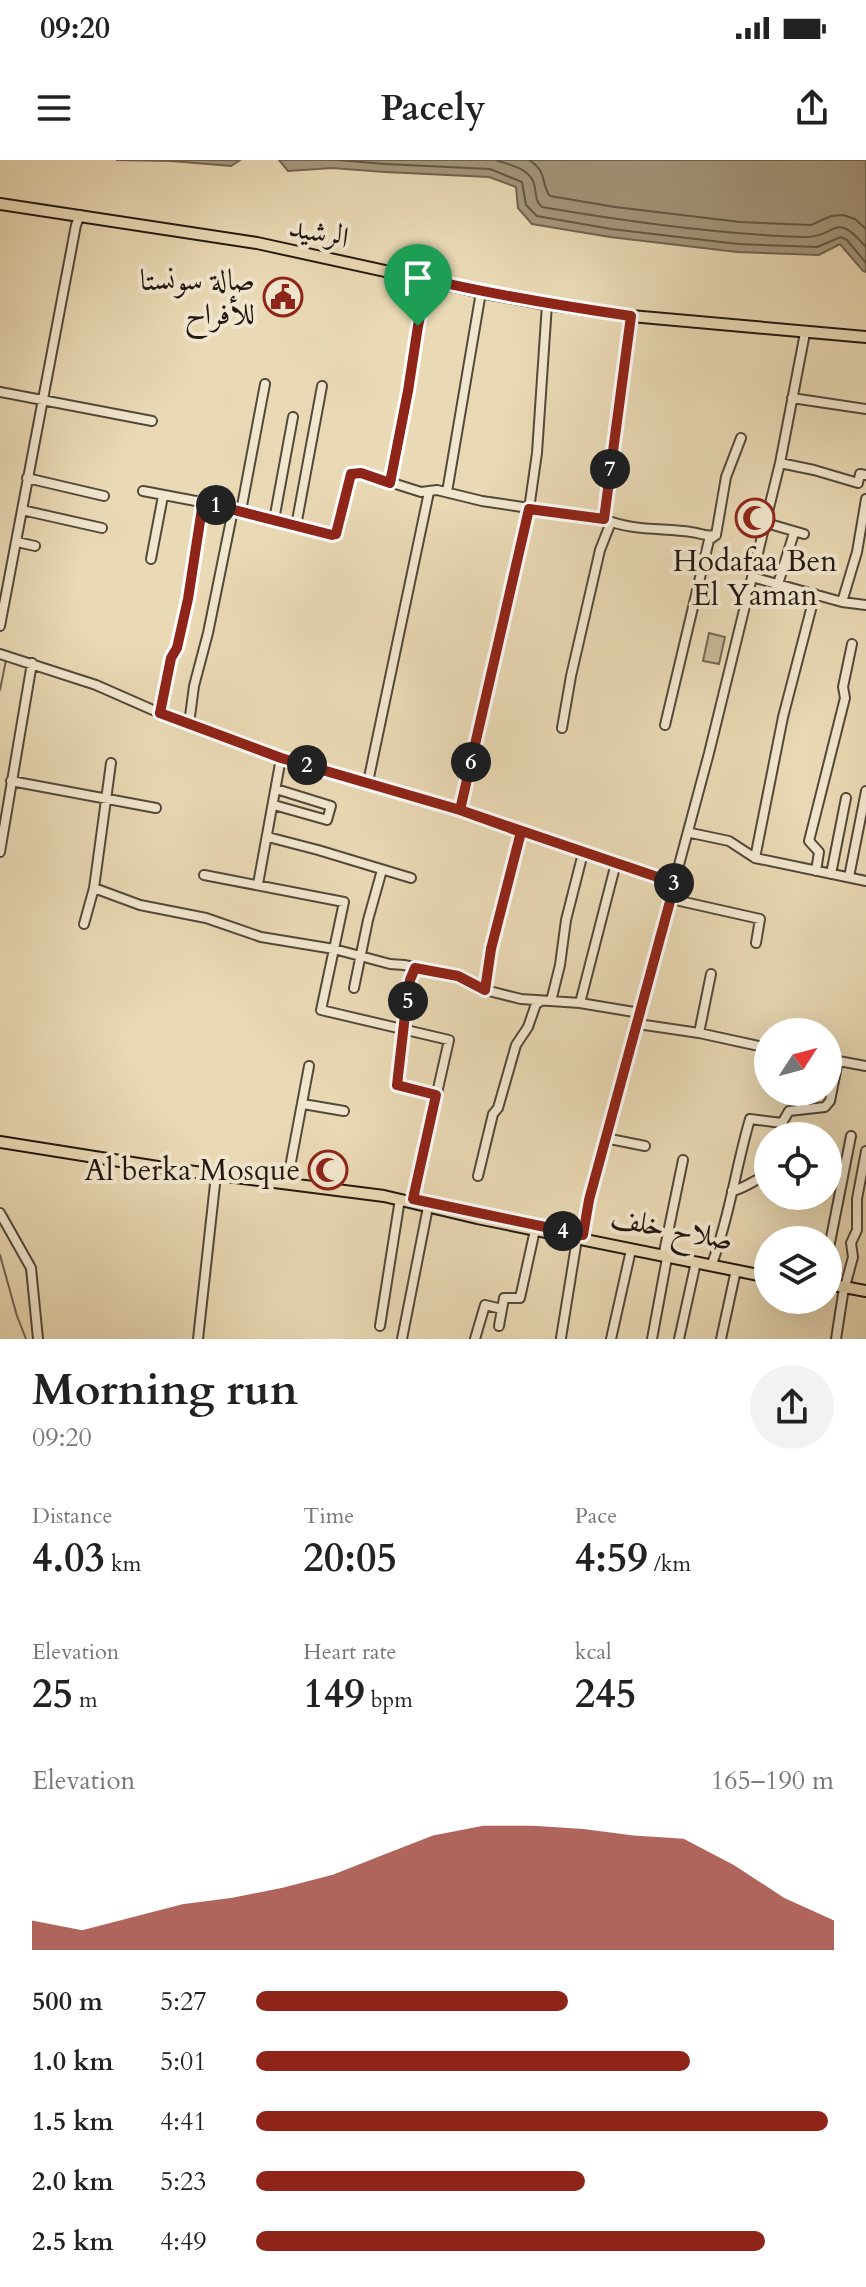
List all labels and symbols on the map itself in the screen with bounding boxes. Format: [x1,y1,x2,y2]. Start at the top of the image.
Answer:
street label: الرشيد [285,206,353,259]
pin [384,244,452,326]
place label: صالة سونستا للأفراح [140,260,255,340]
public building icon: صالة سونستا للأفراح [262,276,304,318]
pin: 7 [590,449,630,489]
pin: 1 [196,485,236,525]
mosque icon: Hodafaa Ben El Yaman [734,497,776,539]
place label: Hodafaa Ben El Yaman [673,541,837,616]
pin: 6 [451,742,491,782]
pin: 2 [287,745,327,785]
pin: 3 [654,863,694,903]
pin: 5 [388,981,428,1021]
north arrow [754,1018,842,1106]
mosque icon: Al berka Mosque [307,1149,349,1191]
place label: Al berka Mosque [85,1150,300,1191]
street label: صلاح خلف [606,1197,737,1265]
pin: 4 [543,1211,583,1251]

